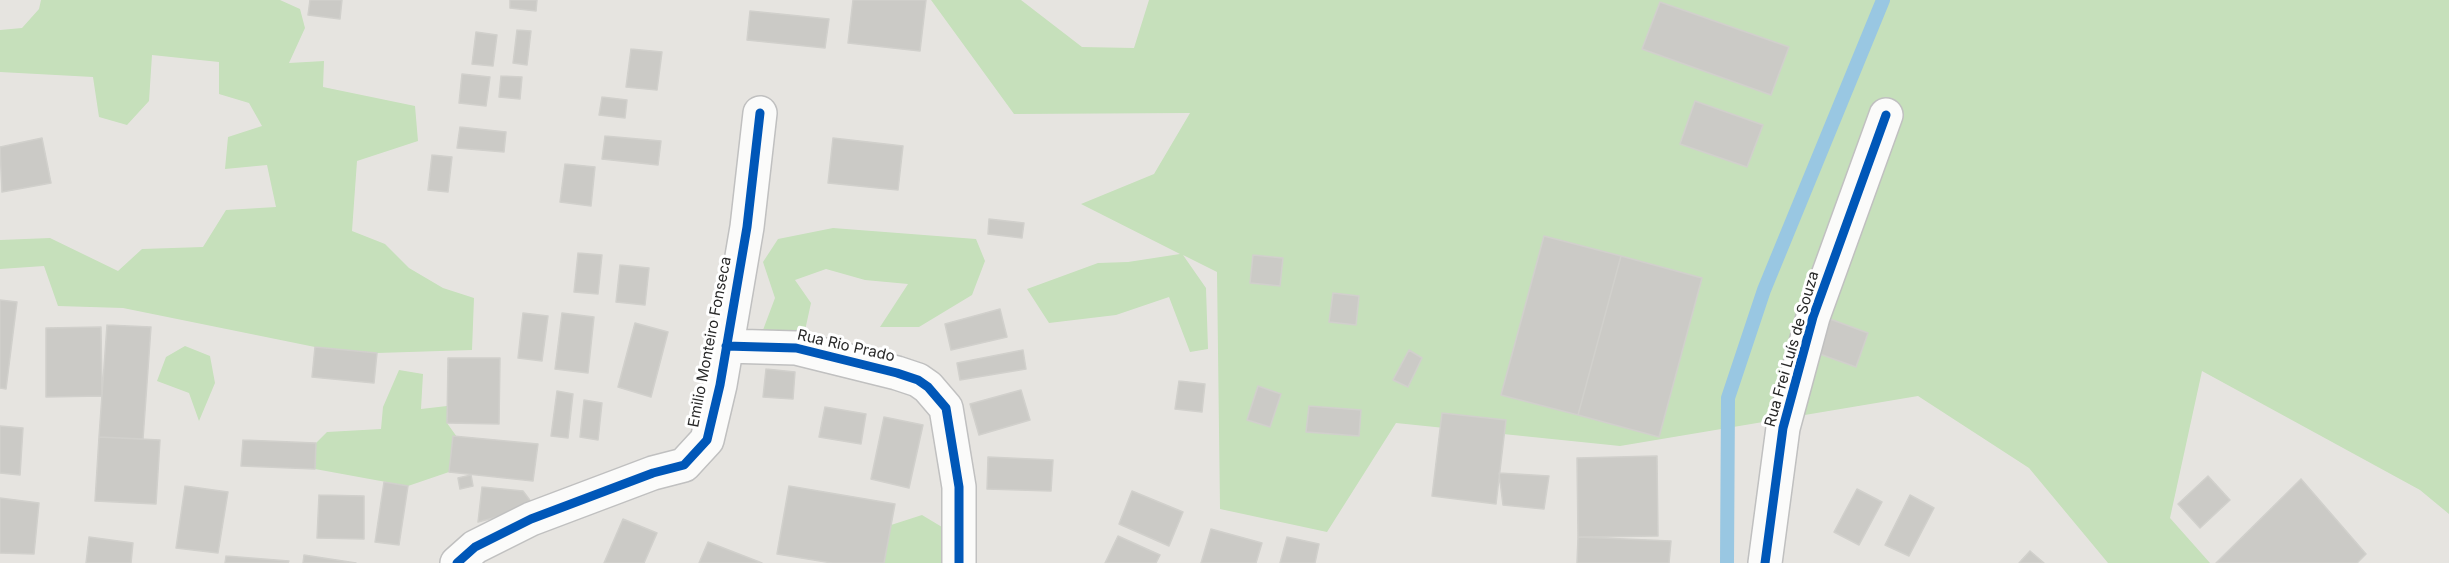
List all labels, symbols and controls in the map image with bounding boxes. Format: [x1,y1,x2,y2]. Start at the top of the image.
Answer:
street label: Emilio Monteiro Fonseca [685,255,735,429]
street label: Rua Frei Luís de Souza [1761,269,1823,429]
street label: Rua Rio Prado [796,326,896,366]

